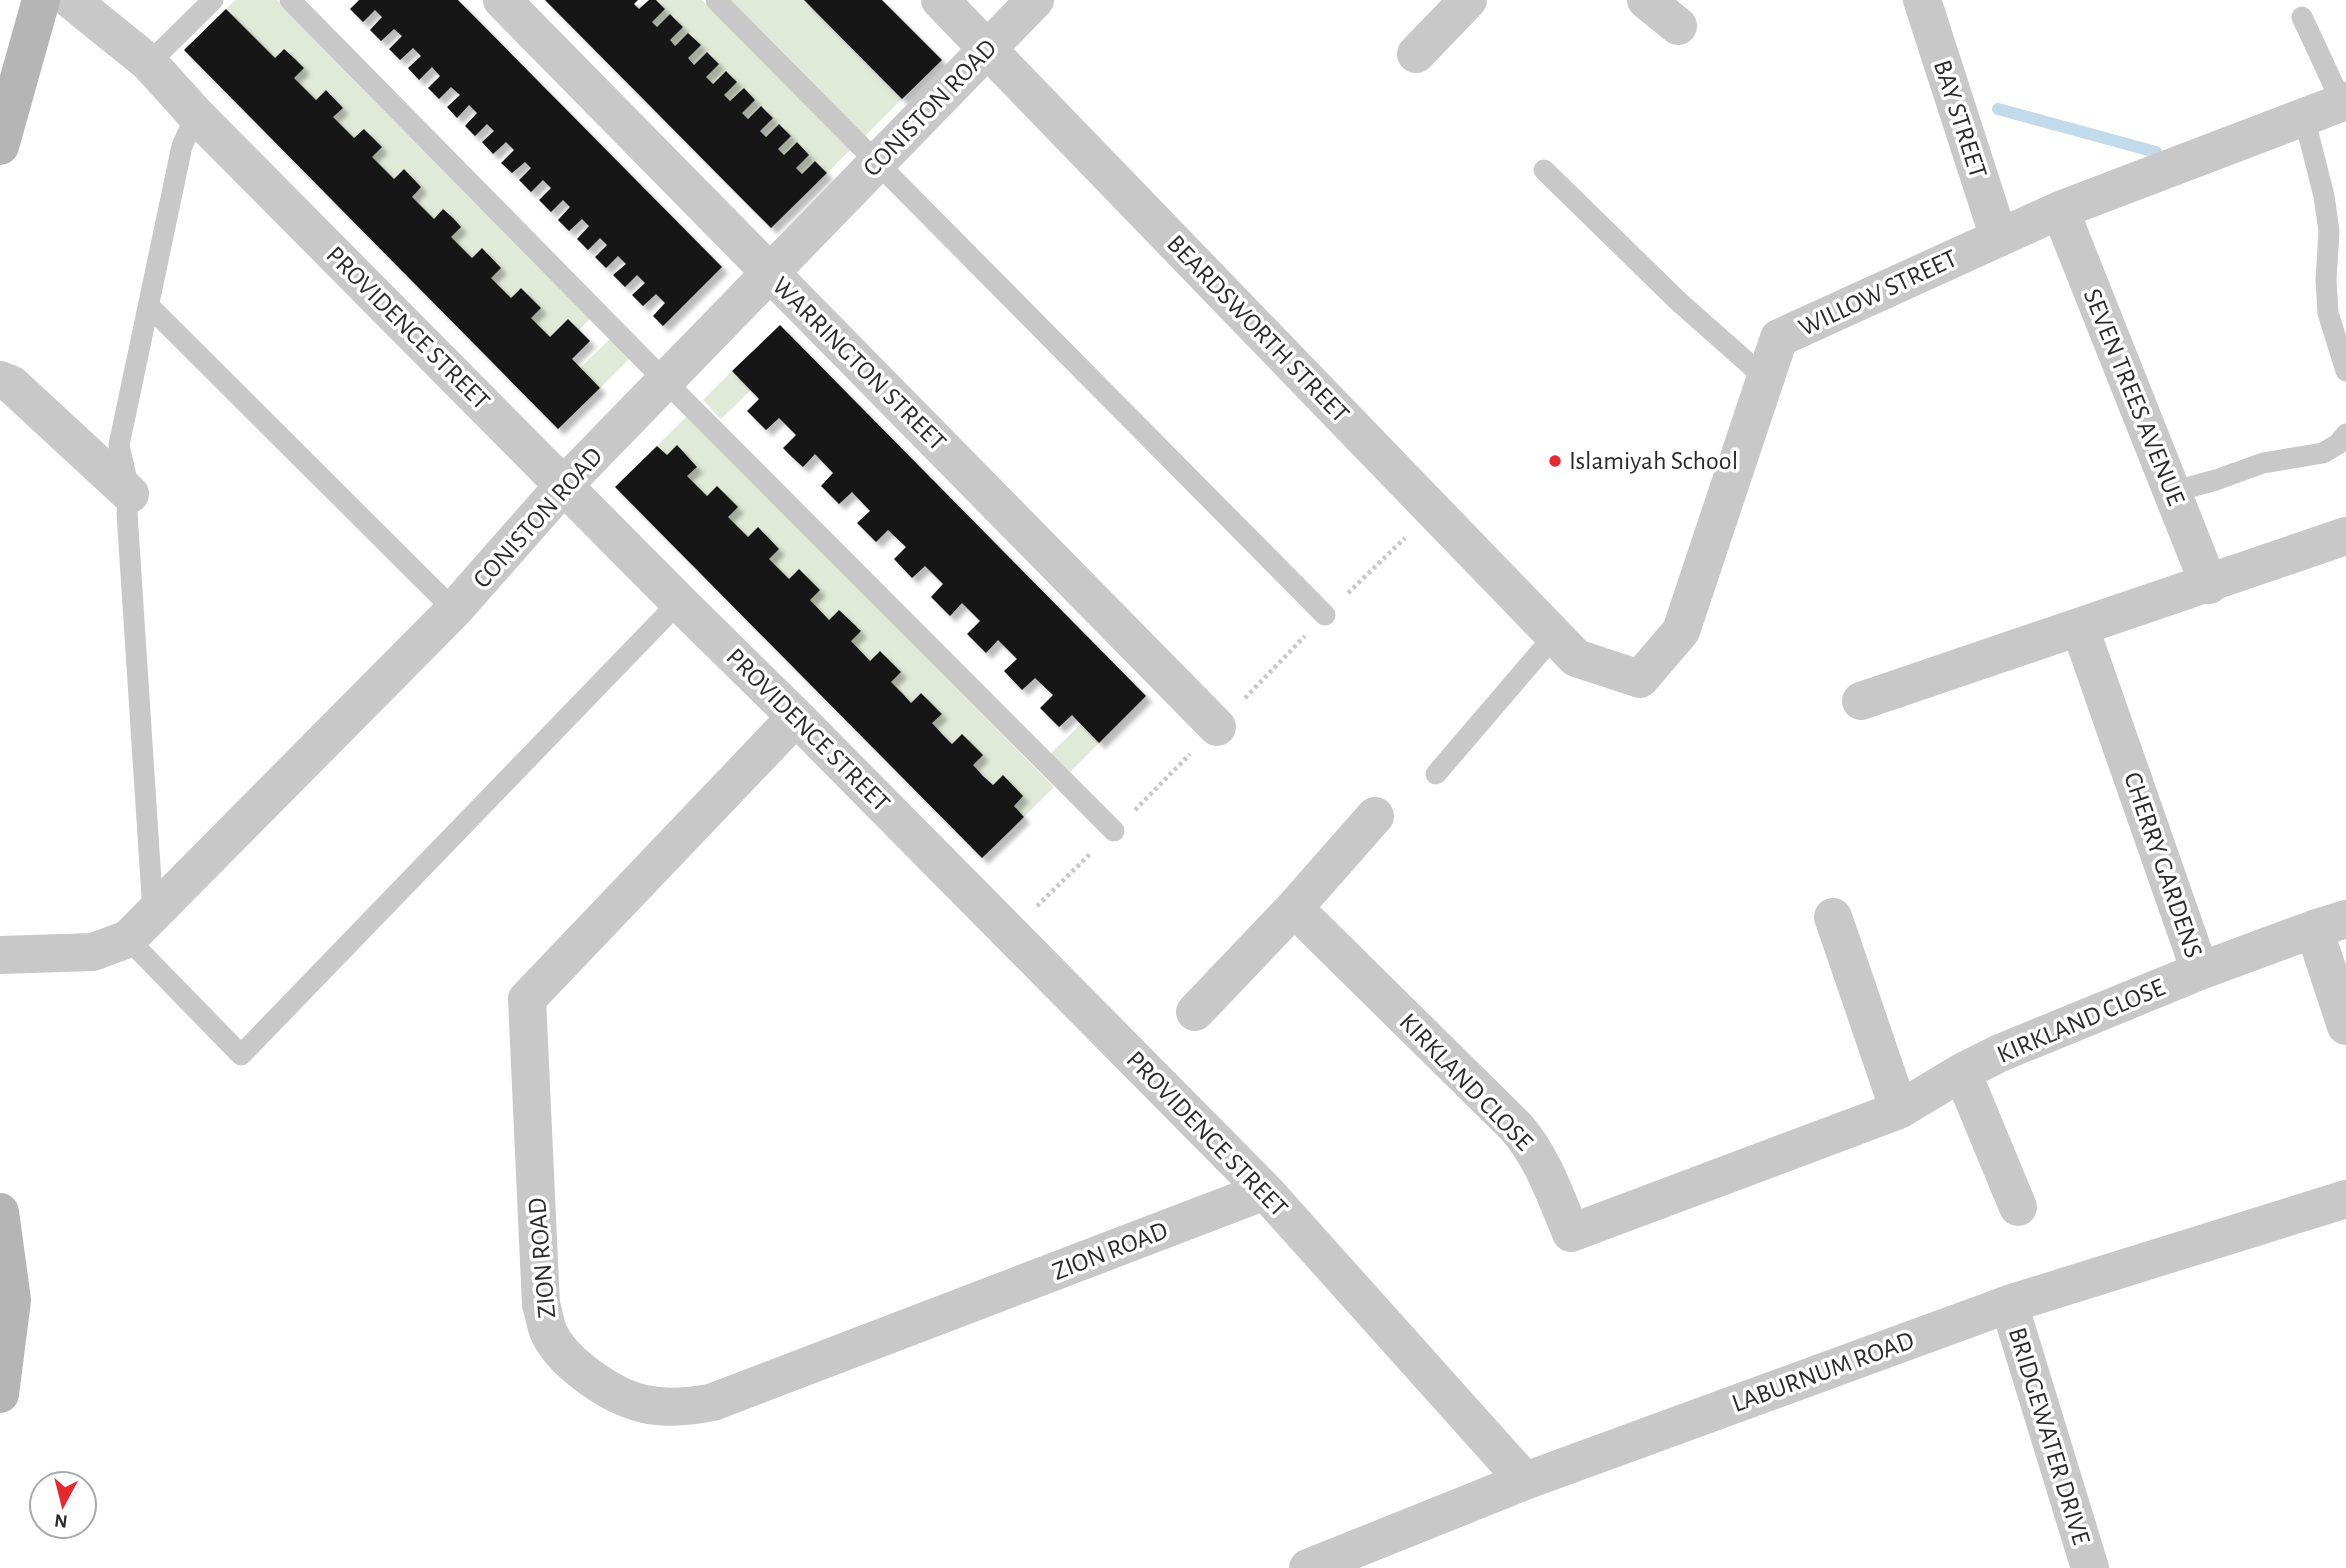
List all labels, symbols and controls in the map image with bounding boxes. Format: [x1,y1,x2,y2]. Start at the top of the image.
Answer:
street label: CONISTON ROAD [858,35,1002,181]
street label: BAY STREET [1929,57,1991,182]
street label: BEARDSWORTH STREET [1162,230,1354,428]
street label: PROVIDENCE STREET [321,241,495,415]
street label: WILLOW STREET [1795,245,1961,341]
street label: WARRINGTON STREET [767,272,951,456]
street label: SEVEN TREES AVENUE [2079,285,2189,509]
street label: CONISTON ROAD [468,443,608,593]
place label: Islamiyah School [1569,448,1738,474]
marker: Islamiyah School [1547,453,1563,469]
street label: PROVIDENCE STREET [721,643,895,817]
street label: CHERRY GARDENS [2119,769,2207,961]
street label: KIRKLAND CLOSE [1993,974,2169,1068]
street label: KIRKLAND CLOSE [1394,1008,1538,1156]
street label: PROVIDENCE STREET [1122,1046,1293,1222]
street label: ZION ROAD [524,1197,560,1319]
street label: ZION ROAD [1049,1217,1171,1285]
street label: BRIDGEWATER DRIVE [2004,1324,2094,1548]
street label: LABURNUM ROAD [1729,1327,1917,1417]
north arrow [28,1470,98,1540]
text: N [53,1510,69,1531]

